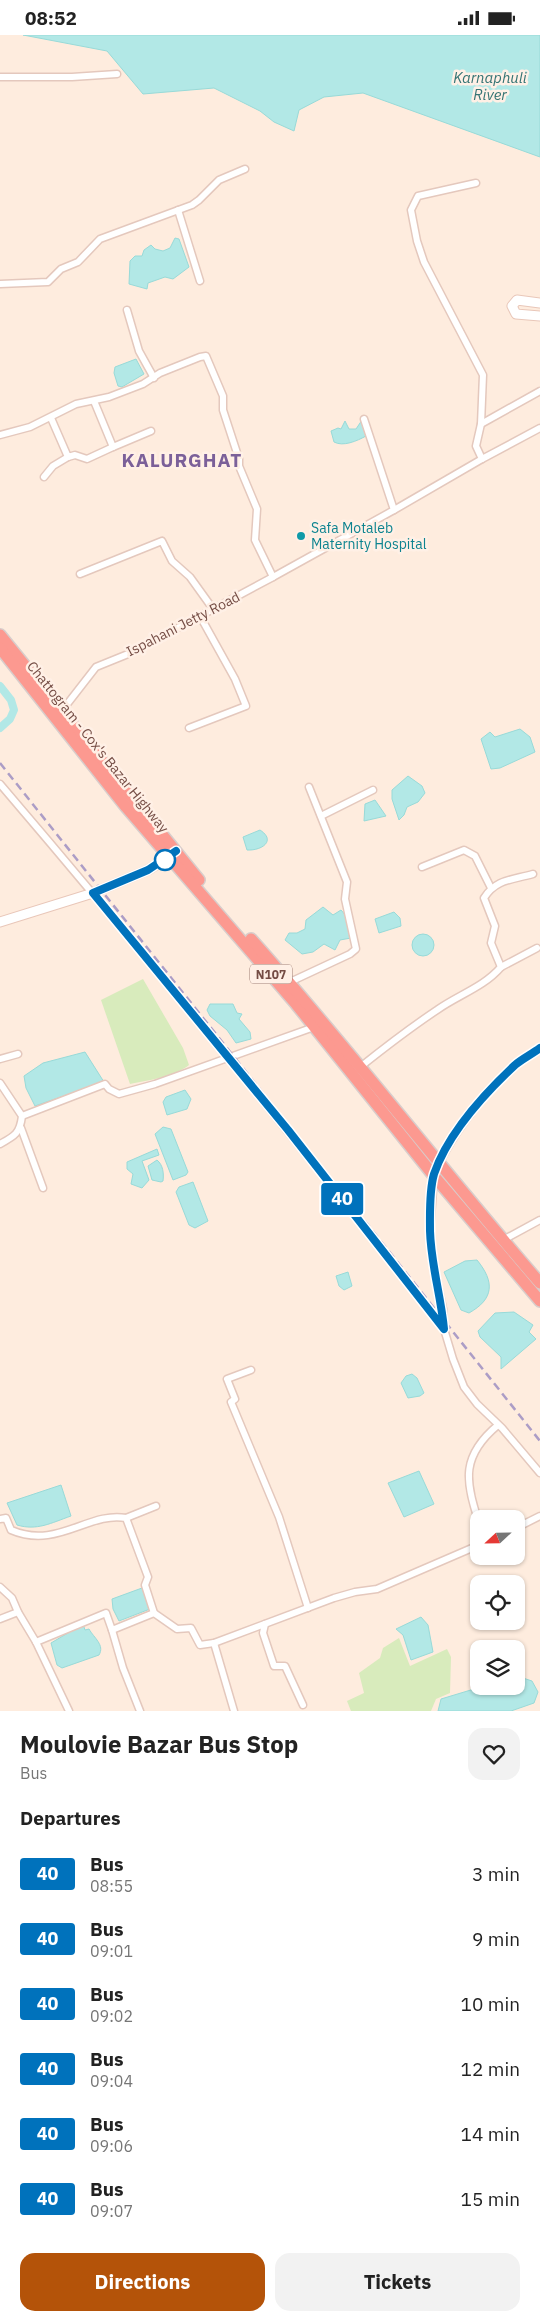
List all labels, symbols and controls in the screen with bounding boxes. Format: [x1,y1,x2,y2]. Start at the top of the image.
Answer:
text: 08:52 [25,6,77,30]
water label: Karnaphuli River [453,68,527,104]
district label: KALURGHAT [122,448,242,472]
place label: Safa Motaleb Maternity Hospital [311,519,427,553]
marker: Safa Motaleb Maternity Hospital [295,530,307,542]
street label: Ispahani Jetty Road [123,588,243,660]
street label: Chattogram - Cox's Bazar Highway [23,657,173,837]
unlabelled marker [154,849,176,871]
road number: N107 [250,965,292,984]
line badge: 40 [320,1183,364,1215]
text: 40 [331,1187,353,1210]
north arrow [470,1510,525,1565]
map controls [470,1510,525,1695]
button: locate [470,1575,525,1630]
button: layers [470,1640,525,1695]
text: Moulovie Bazar Bus Stop [20,1728,298,1760]
button: heart [468,1728,520,1780]
text: Bus [20,1763,47,1783]
text: Departures [20,1806,120,1830]
text: Bus [90,1852,124,1876]
text: 40 [37,1862,58,1885]
text: 3 min [472,1862,520,1886]
text: 08:55 [90,1876,133,1896]
text: Bus [90,1917,124,1941]
text: 40 [37,1927,58,1950]
text: 9 min [472,1927,520,1951]
text: 09:01 [90,1941,133,1961]
text: Bus [90,1982,124,2006]
text: 40 [37,1992,58,2015]
text: 10 min [461,1992,520,2016]
text: 09:02 [90,2006,133,2026]
text: Bus [90,2047,124,2071]
text: 40 [37,2057,58,2080]
text: 12 min [461,2057,520,2081]
text: 09:04 [90,2071,133,2091]
text: Bus [90,2112,124,2136]
text: 40 [37,2122,58,2145]
text: 14 min [461,2122,520,2146]
text: 09:06 [90,2136,133,2156]
text: Bus [90,2177,124,2201]
text: 40 [37,2187,58,2210]
text: 15 min [461,2187,520,2211]
text: 09:07 [90,2201,133,2221]
button: Directions [20,2253,265,2311]
button: Tickets [275,2253,520,2311]

